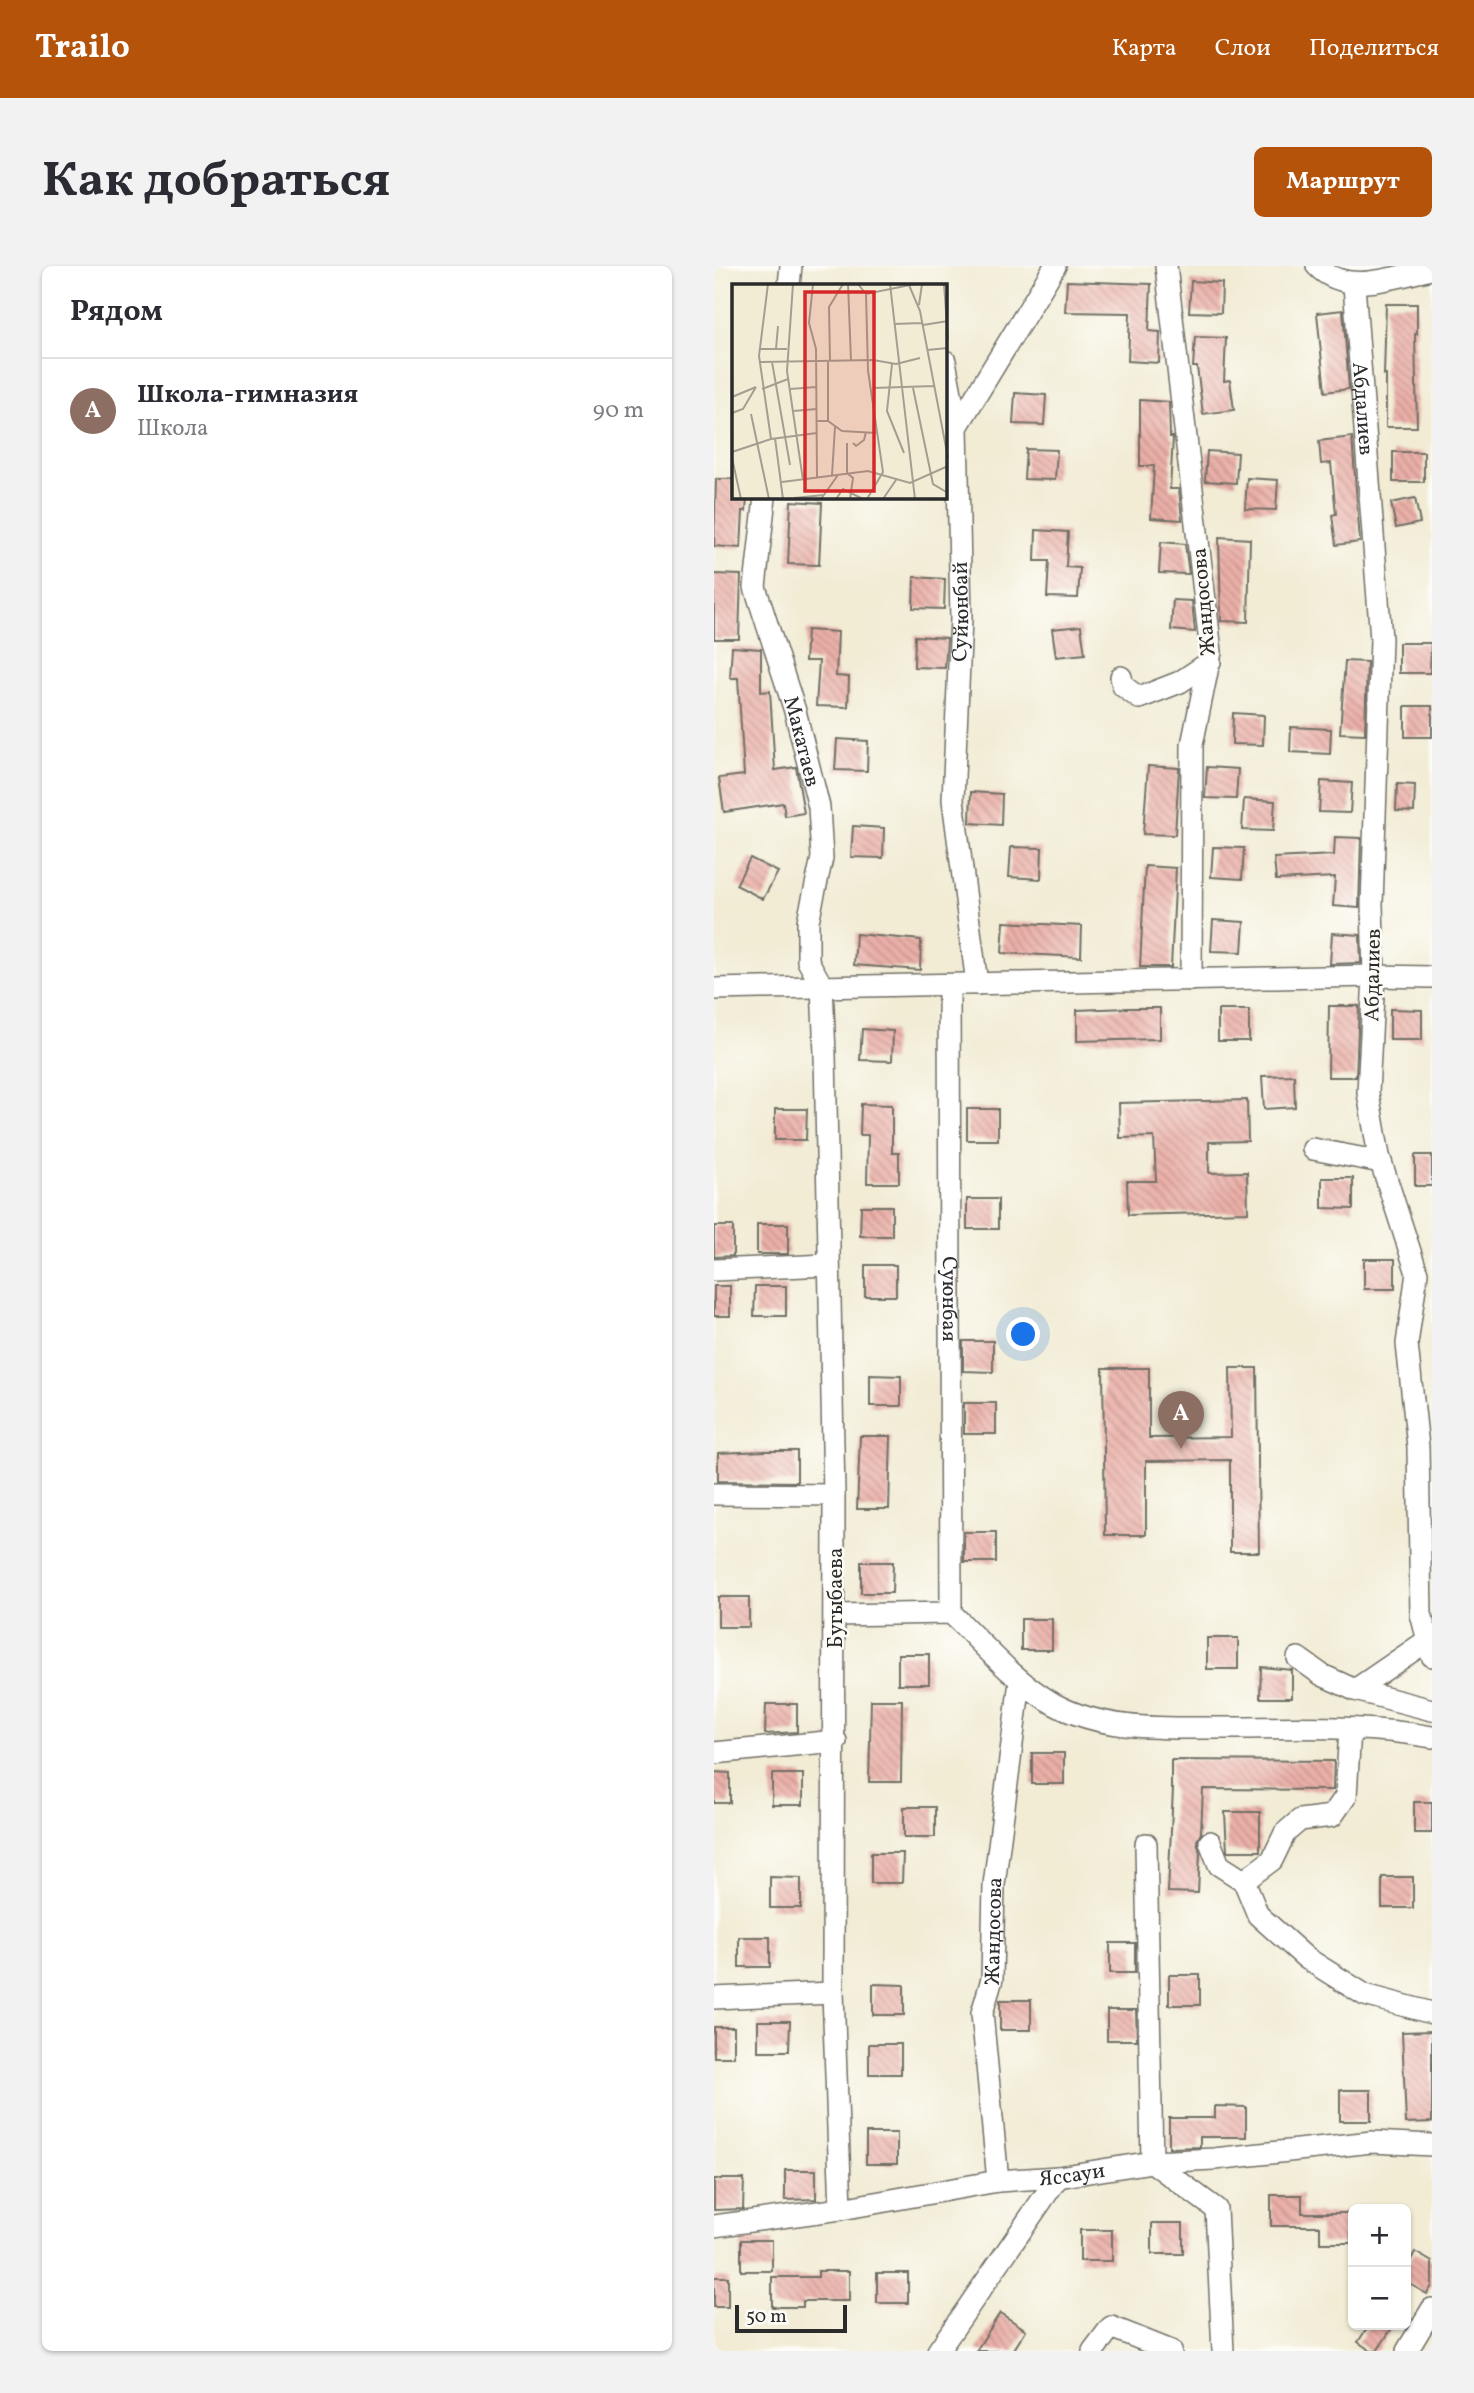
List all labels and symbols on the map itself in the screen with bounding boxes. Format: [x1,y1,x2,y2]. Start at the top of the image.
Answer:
inset map [732,284,947,499]
street label: Абдалиев [1344,361,1380,456]
street label: Жандосова [1185,547,1224,657]
street label: Суйюнбай [946,561,977,662]
street label: Макатаев [775,693,826,790]
street label: Абдалиев [1358,928,1389,1022]
street label: Суюнбая [934,1256,963,1342]
your location [1006,1317,1040,1351]
pin: A [1158,1391,1204,1449]
street label: Бугыбаева [822,1548,851,1648]
street label: Жандосова [979,1875,1011,1986]
street label: Яссауи [1038,2157,1107,2194]
scale bar [735,2302,847,2334]

